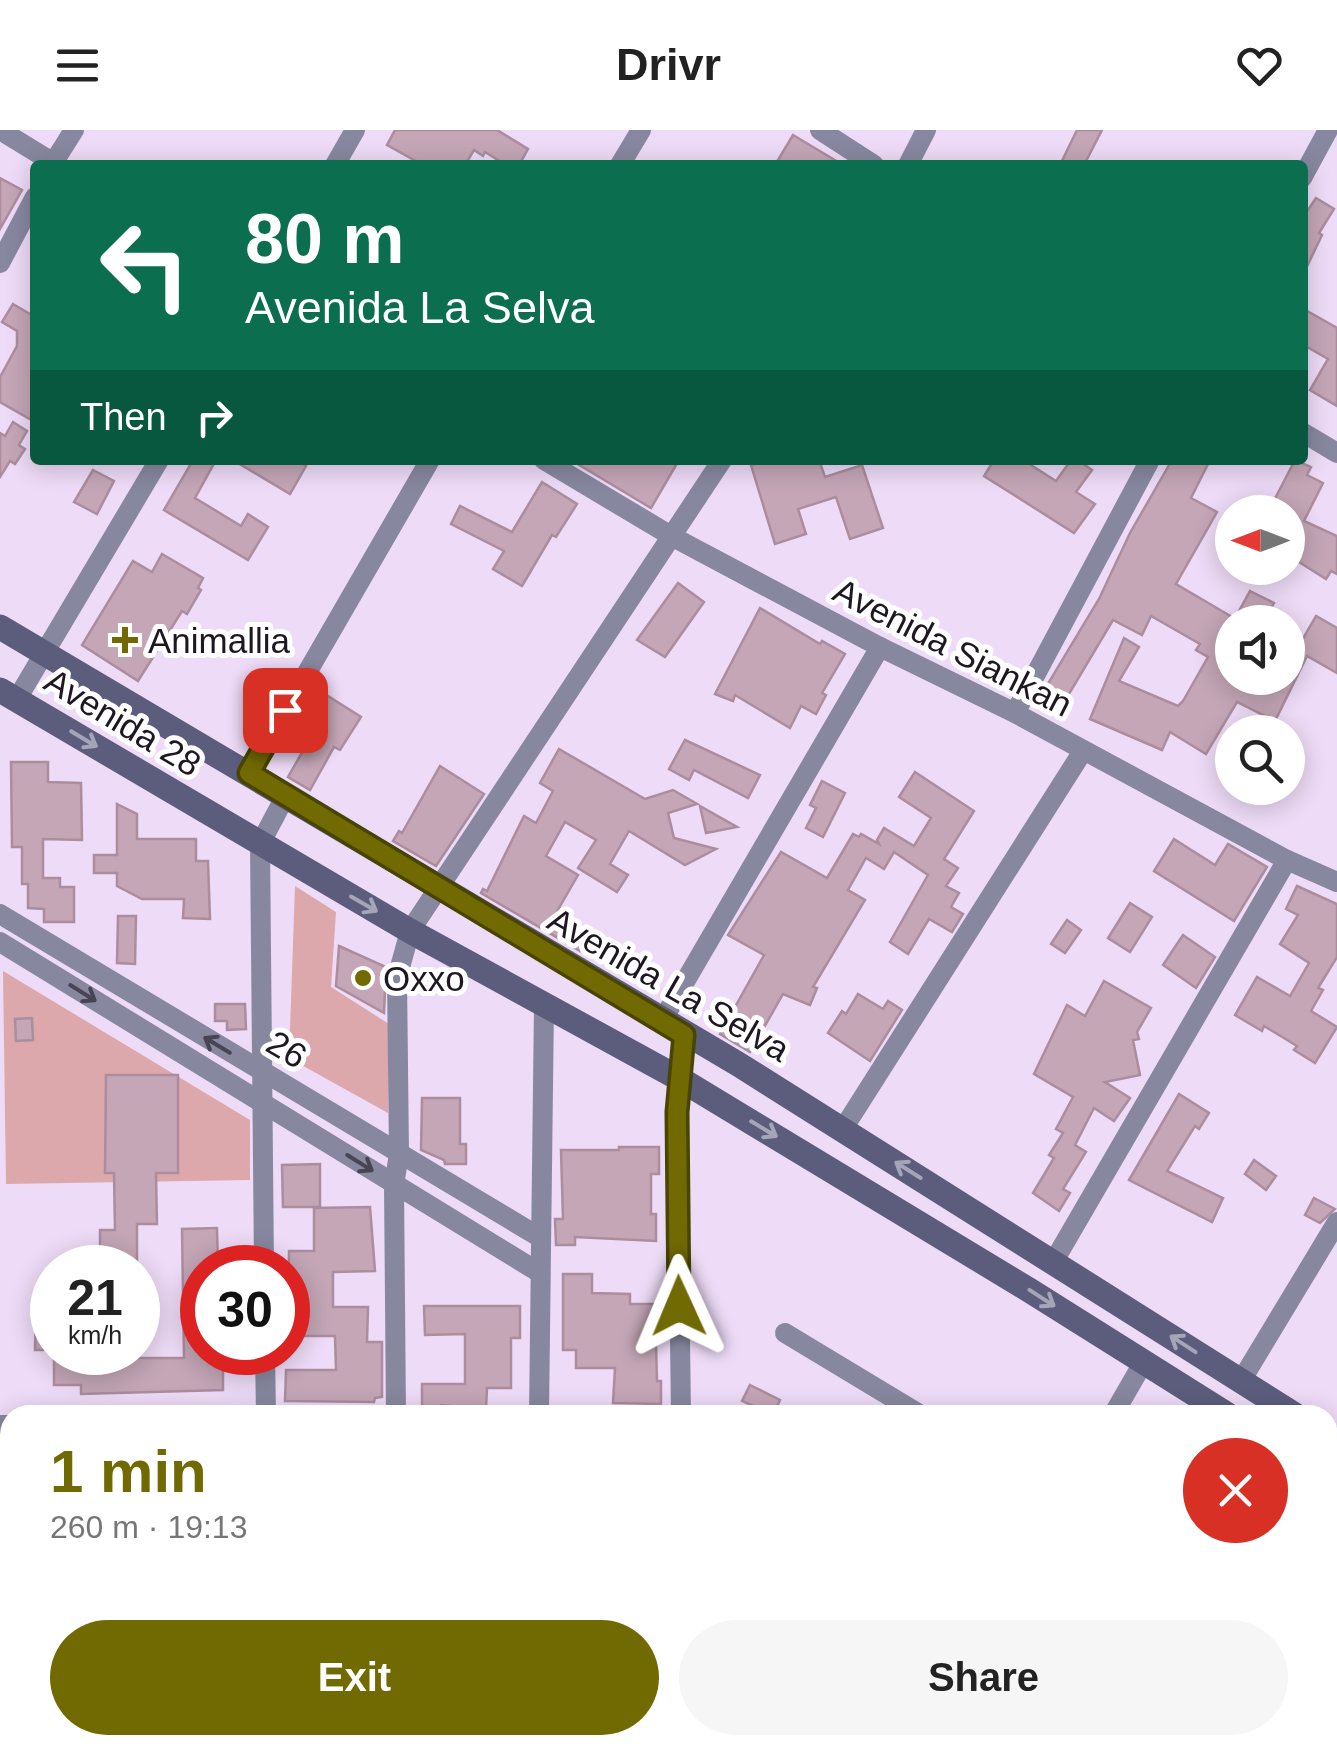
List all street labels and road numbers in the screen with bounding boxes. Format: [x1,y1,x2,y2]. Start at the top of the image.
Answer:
street label: Avenida Siankan [827,570,1079,724]
street label: Avenida 28 [38,660,208,784]
street label: Avenida La Selva [542,899,797,1069]
street label: 26 [260,1022,314,1076]

